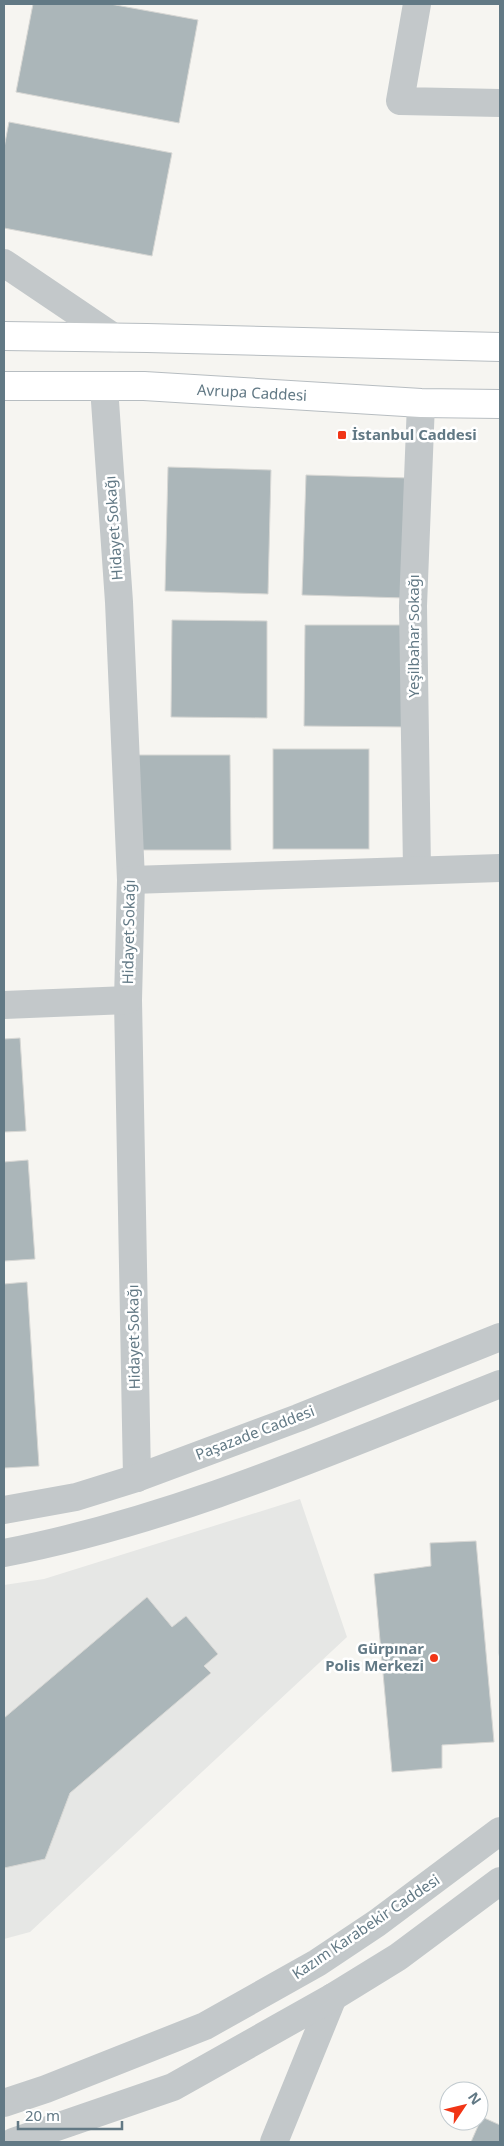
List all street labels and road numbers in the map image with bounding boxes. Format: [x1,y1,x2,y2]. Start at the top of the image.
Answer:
street label: Avrupa Caddesi [197,379,308,405]
street label: Hidayet Sokağı [99,475,127,581]
street label: Yeşilbahar Sokağı [403,574,423,698]
street label: Hidayet Sokağı [117,879,139,985]
street label: Hidayet Sokağı [122,1284,144,1390]
street label: Paşazade Caddesi [192,1400,317,1464]
street label: Kazım Karabekir Caddesi [288,1869,443,1983]

